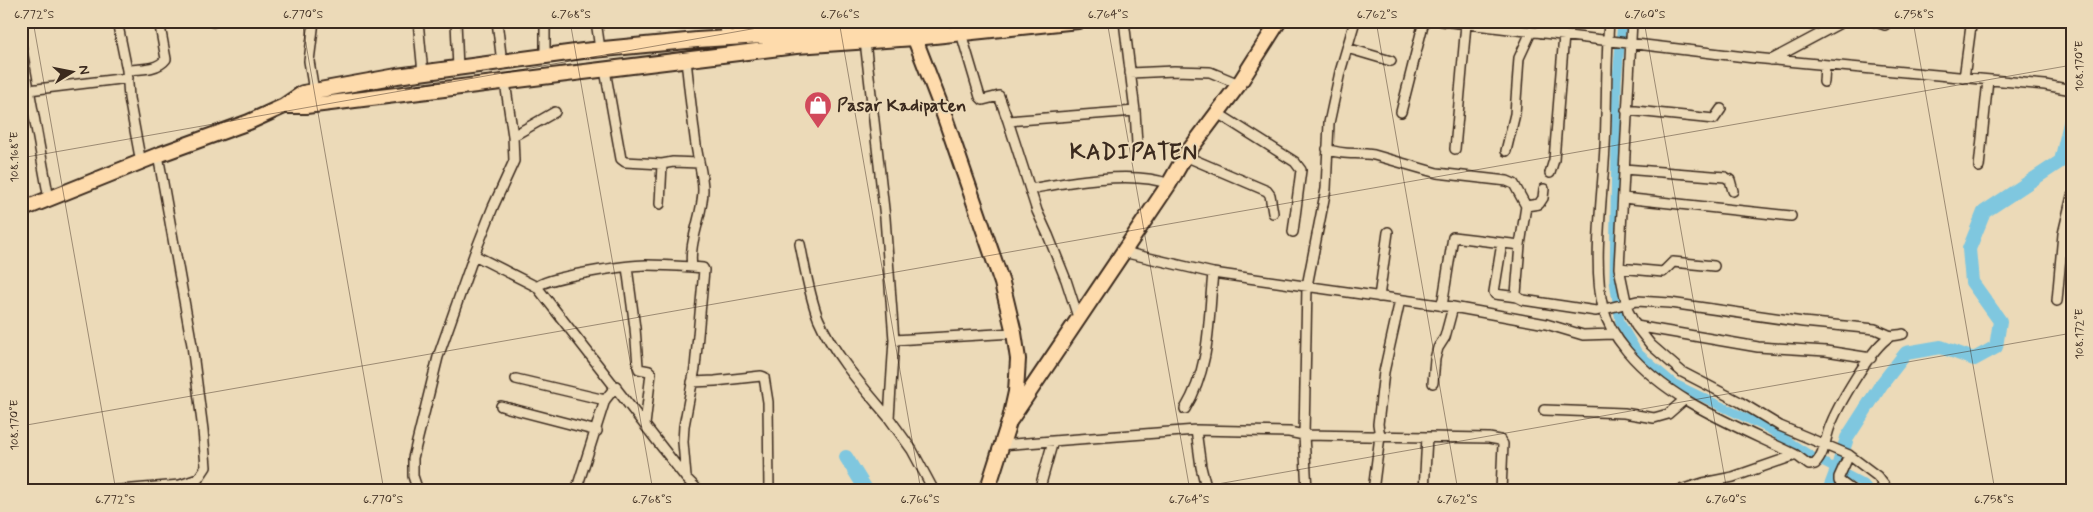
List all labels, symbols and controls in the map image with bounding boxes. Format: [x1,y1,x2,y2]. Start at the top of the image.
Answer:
text: 6.772°S [14,7,54,23]
text: 6.770°S [283,7,323,23]
text: 6.768°S [551,7,591,23]
text: 6.766°S [820,7,860,23]
text: 6.764°S [1088,7,1129,23]
text: 6.762°S [1357,7,1398,23]
text: 6.760°S [1625,7,1666,23]
text: 6.758°S [1894,7,1934,23]
text: 108.170°E [2072,40,2088,92]
north arrow [48,48,98,98]
text: N [74,64,93,76]
shop icon: Pasar Kadipaten [803,90,833,129]
place label: Pasar Kadipaten [837,94,966,118]
text: 108.168°E [7,131,23,183]
district label: KADIPATEN [1070,139,1198,167]
text: 108.172°E [2072,308,2088,360]
text: 108.170°E [7,399,23,451]
text: 6.772°S [95,492,135,508]
text: 6.770°S [363,492,403,508]
text: 6.768°S [632,492,672,508]
text: 6.766°S [900,492,940,508]
text: 6.764°S [1169,492,1210,508]
text: 6.762°S [1437,492,1478,508]
text: 6.760°S [1706,492,1747,508]
text: 6.758°S [1974,492,2014,508]

